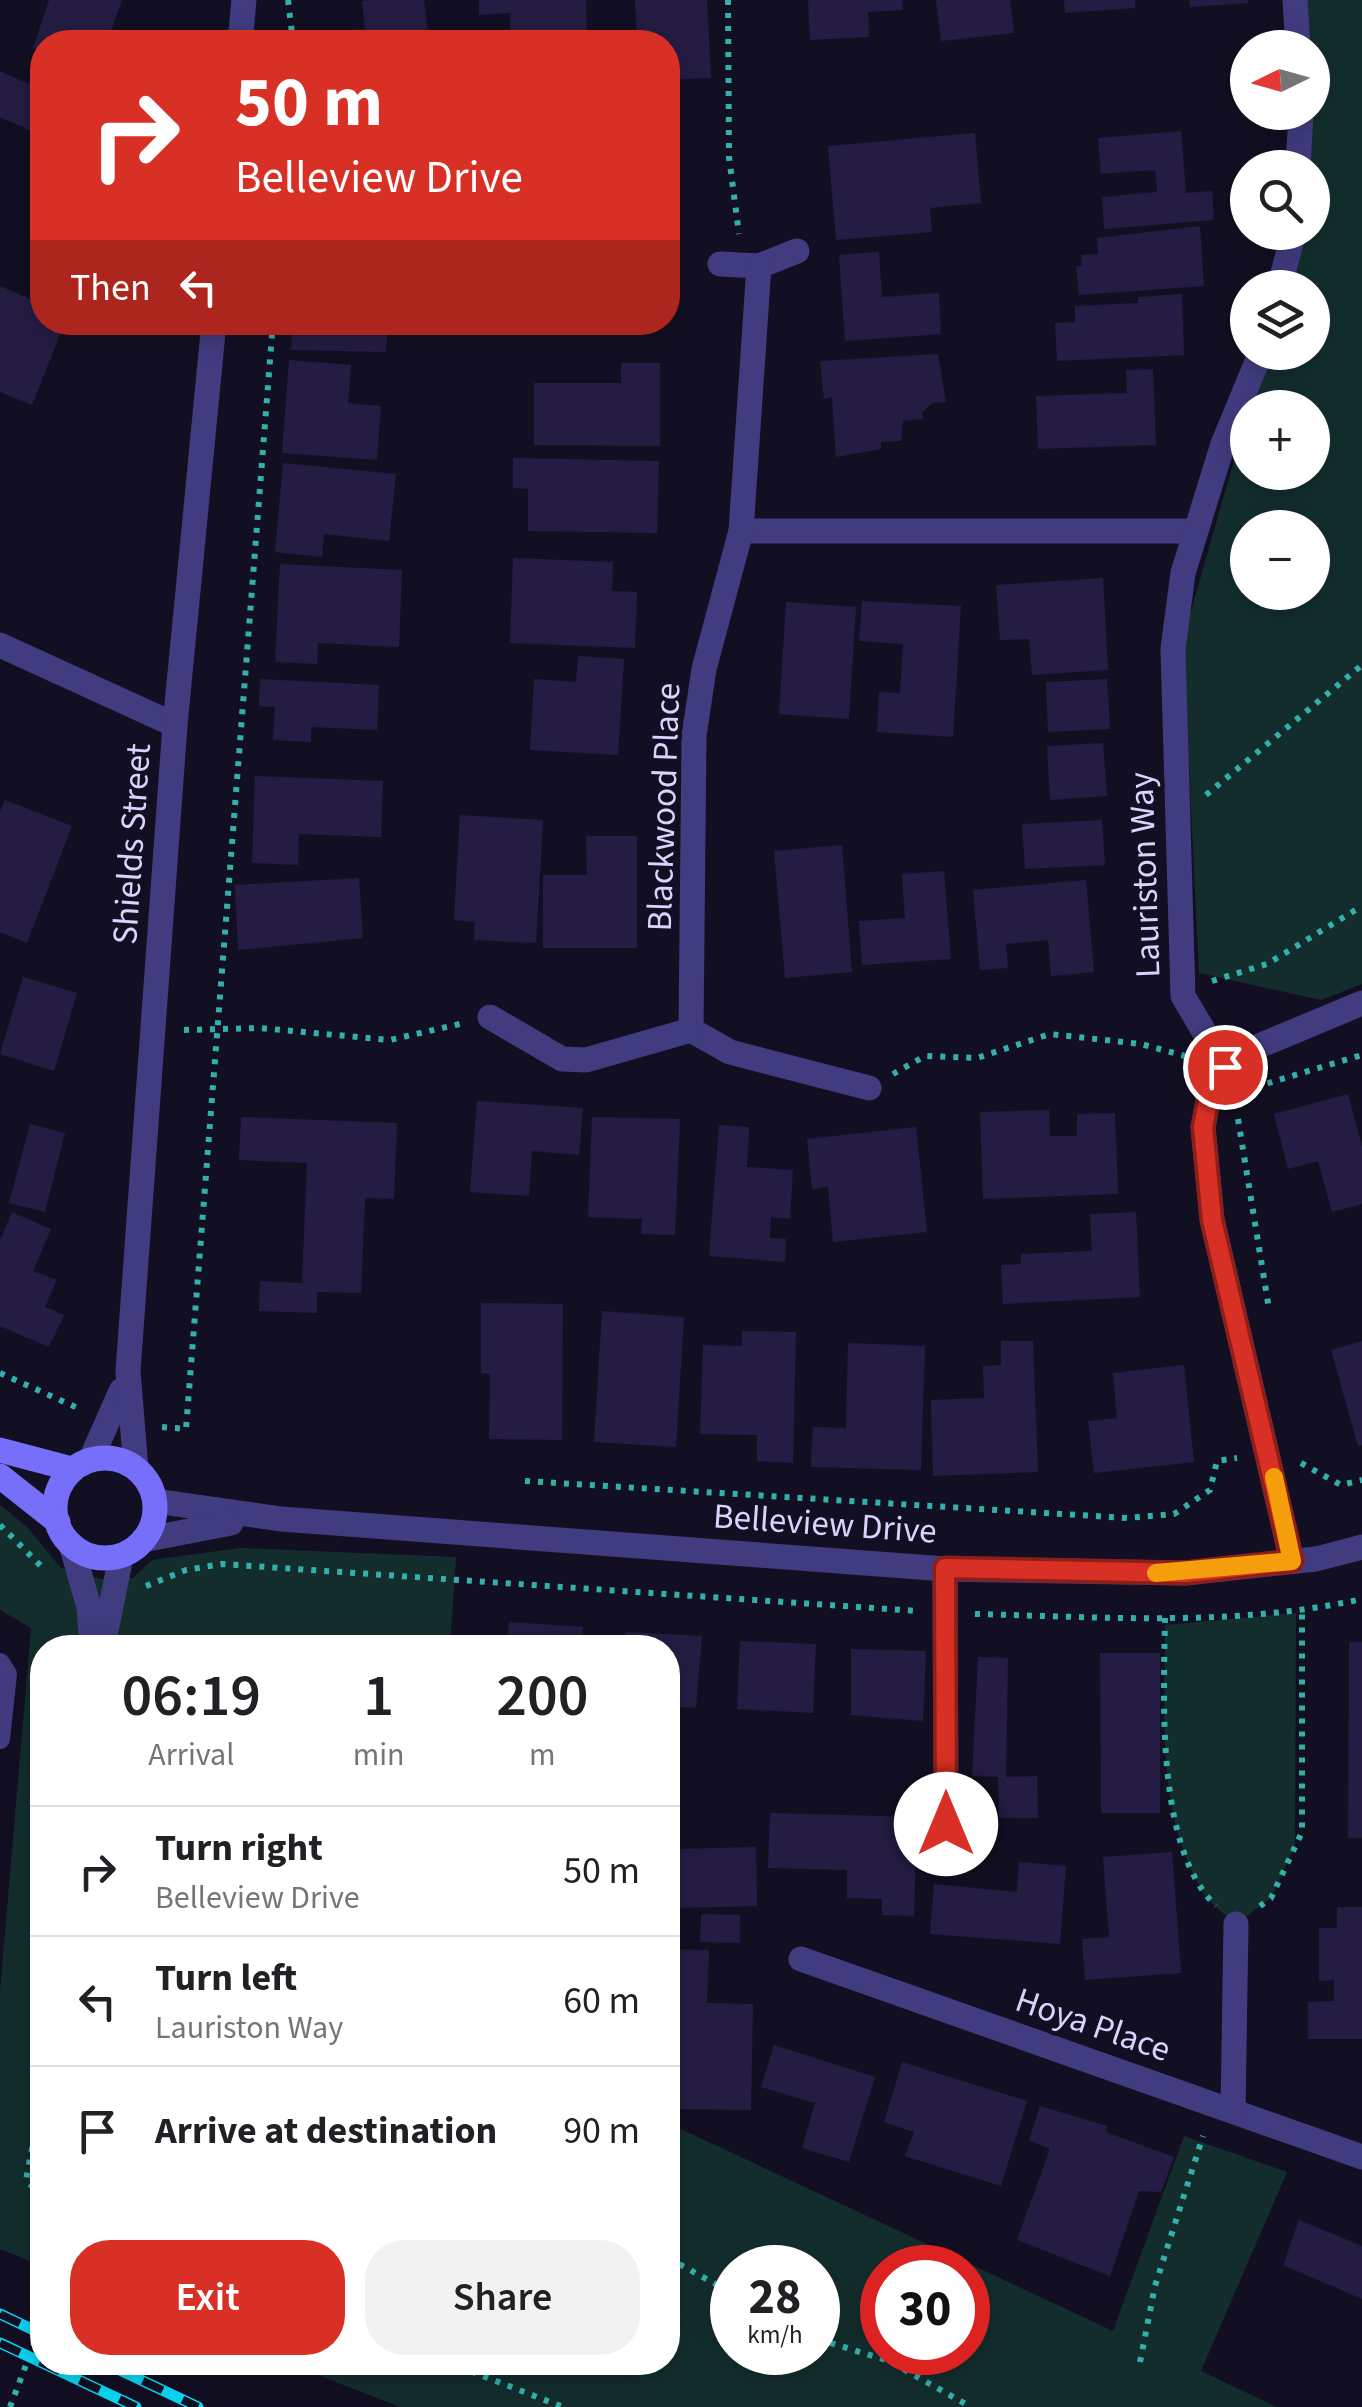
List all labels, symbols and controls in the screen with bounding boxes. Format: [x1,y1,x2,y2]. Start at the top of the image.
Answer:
north arrow [1230,30,1330,130]
map controls [1230,30,1330,610]
text: 50 m [235,53,383,153]
icon: right [70,70,200,200]
text: Belleview Drive [235,146,523,210]
button: search [1230,150,1330,250]
icon: left [171,260,226,315]
text: Then [70,261,151,315]
button: layers [1230,270,1330,370]
button: + [1230,390,1330,490]
button: − [1230,510,1330,610]
street label: Blackwood Place [635,682,693,932]
street label: Shields Street [100,742,164,946]
street label: Lauriston Way [1116,771,1174,979]
pin [1183,1025,1268,1110]
icon: arrive [1198,1040,1253,1095]
street label: Belleview Drive [712,1491,938,1557]
text: 06:19 [122,1654,261,1739]
text: 1 [363,1654,394,1739]
text: 200 [496,1654,588,1739]
text: Arrival [148,1732,234,1778]
text: min [353,1732,405,1778]
text: m [529,1732,556,1778]
position arrow [894,1772,998,1876]
text: Turn right [155,1821,323,1875]
icon: right [70,1844,125,1899]
text: 50 m [563,1844,640,1898]
text: Belleview Drive [155,1875,360,1921]
text: Turn left [155,1951,297,2005]
icon: left [70,1974,125,2029]
text: 60 m [563,1974,640,2028]
street label: Hoya Place [1009,1975,1177,2075]
text: Lauriston Way [155,2005,343,2051]
icon: arrive [70,2104,125,2159]
text: Arrive at destination [155,2104,497,2158]
text: 90 m [563,2104,640,2158]
button: Exit [70,2240,345,2355]
button: Share [365,2240,640,2355]
speed limit sign: 30 [860,2245,990,2375]
text: 28 [749,2262,801,2333]
text: km/h [747,2317,803,2353]

